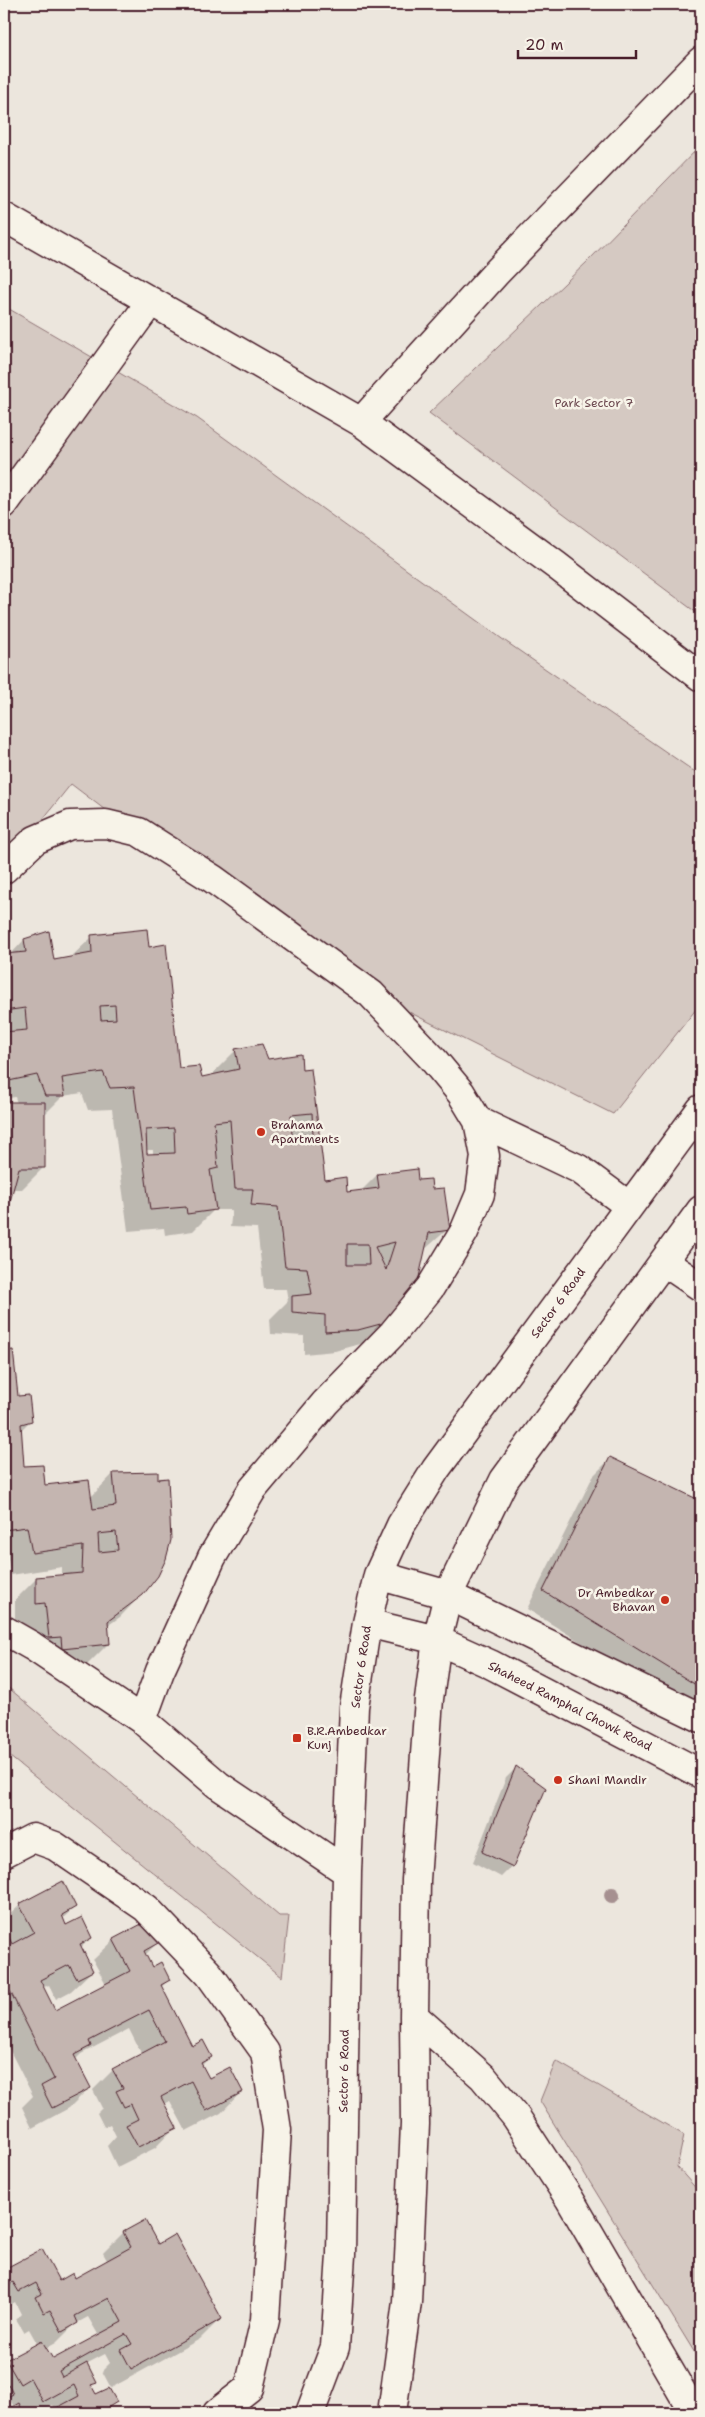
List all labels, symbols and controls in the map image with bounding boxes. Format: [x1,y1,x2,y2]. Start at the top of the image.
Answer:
scale bar [518,28,635,60]
text: 20 m [525,35,564,55]
park label: Park Sector 7 [555,395,633,411]
place label: Brahama Apartments [271,1117,340,1147]
marker: Brahama Apartments [255,1126,267,1138]
street label: Sector 6 Road [527,1264,589,1341]
place label: Dr Ambedkar Bhavan [578,1585,655,1615]
marker: Dr Ambedkar Bhavan [659,1594,671,1606]
street label: Sector 6 Road [347,1624,375,1709]
street label: Shaheed Ramphal Chowk Road [485,1658,655,1755]
place label: B.R.Ambedkar Kunj [307,1723,387,1753]
marker: B.R.Ambedkar Kunj [291,1732,303,1744]
place label: Shani Mandir [568,1772,647,1788]
marker: Shani Mandir [552,1774,564,1786]
street label: Sector 6 Road [335,2029,353,2113]

